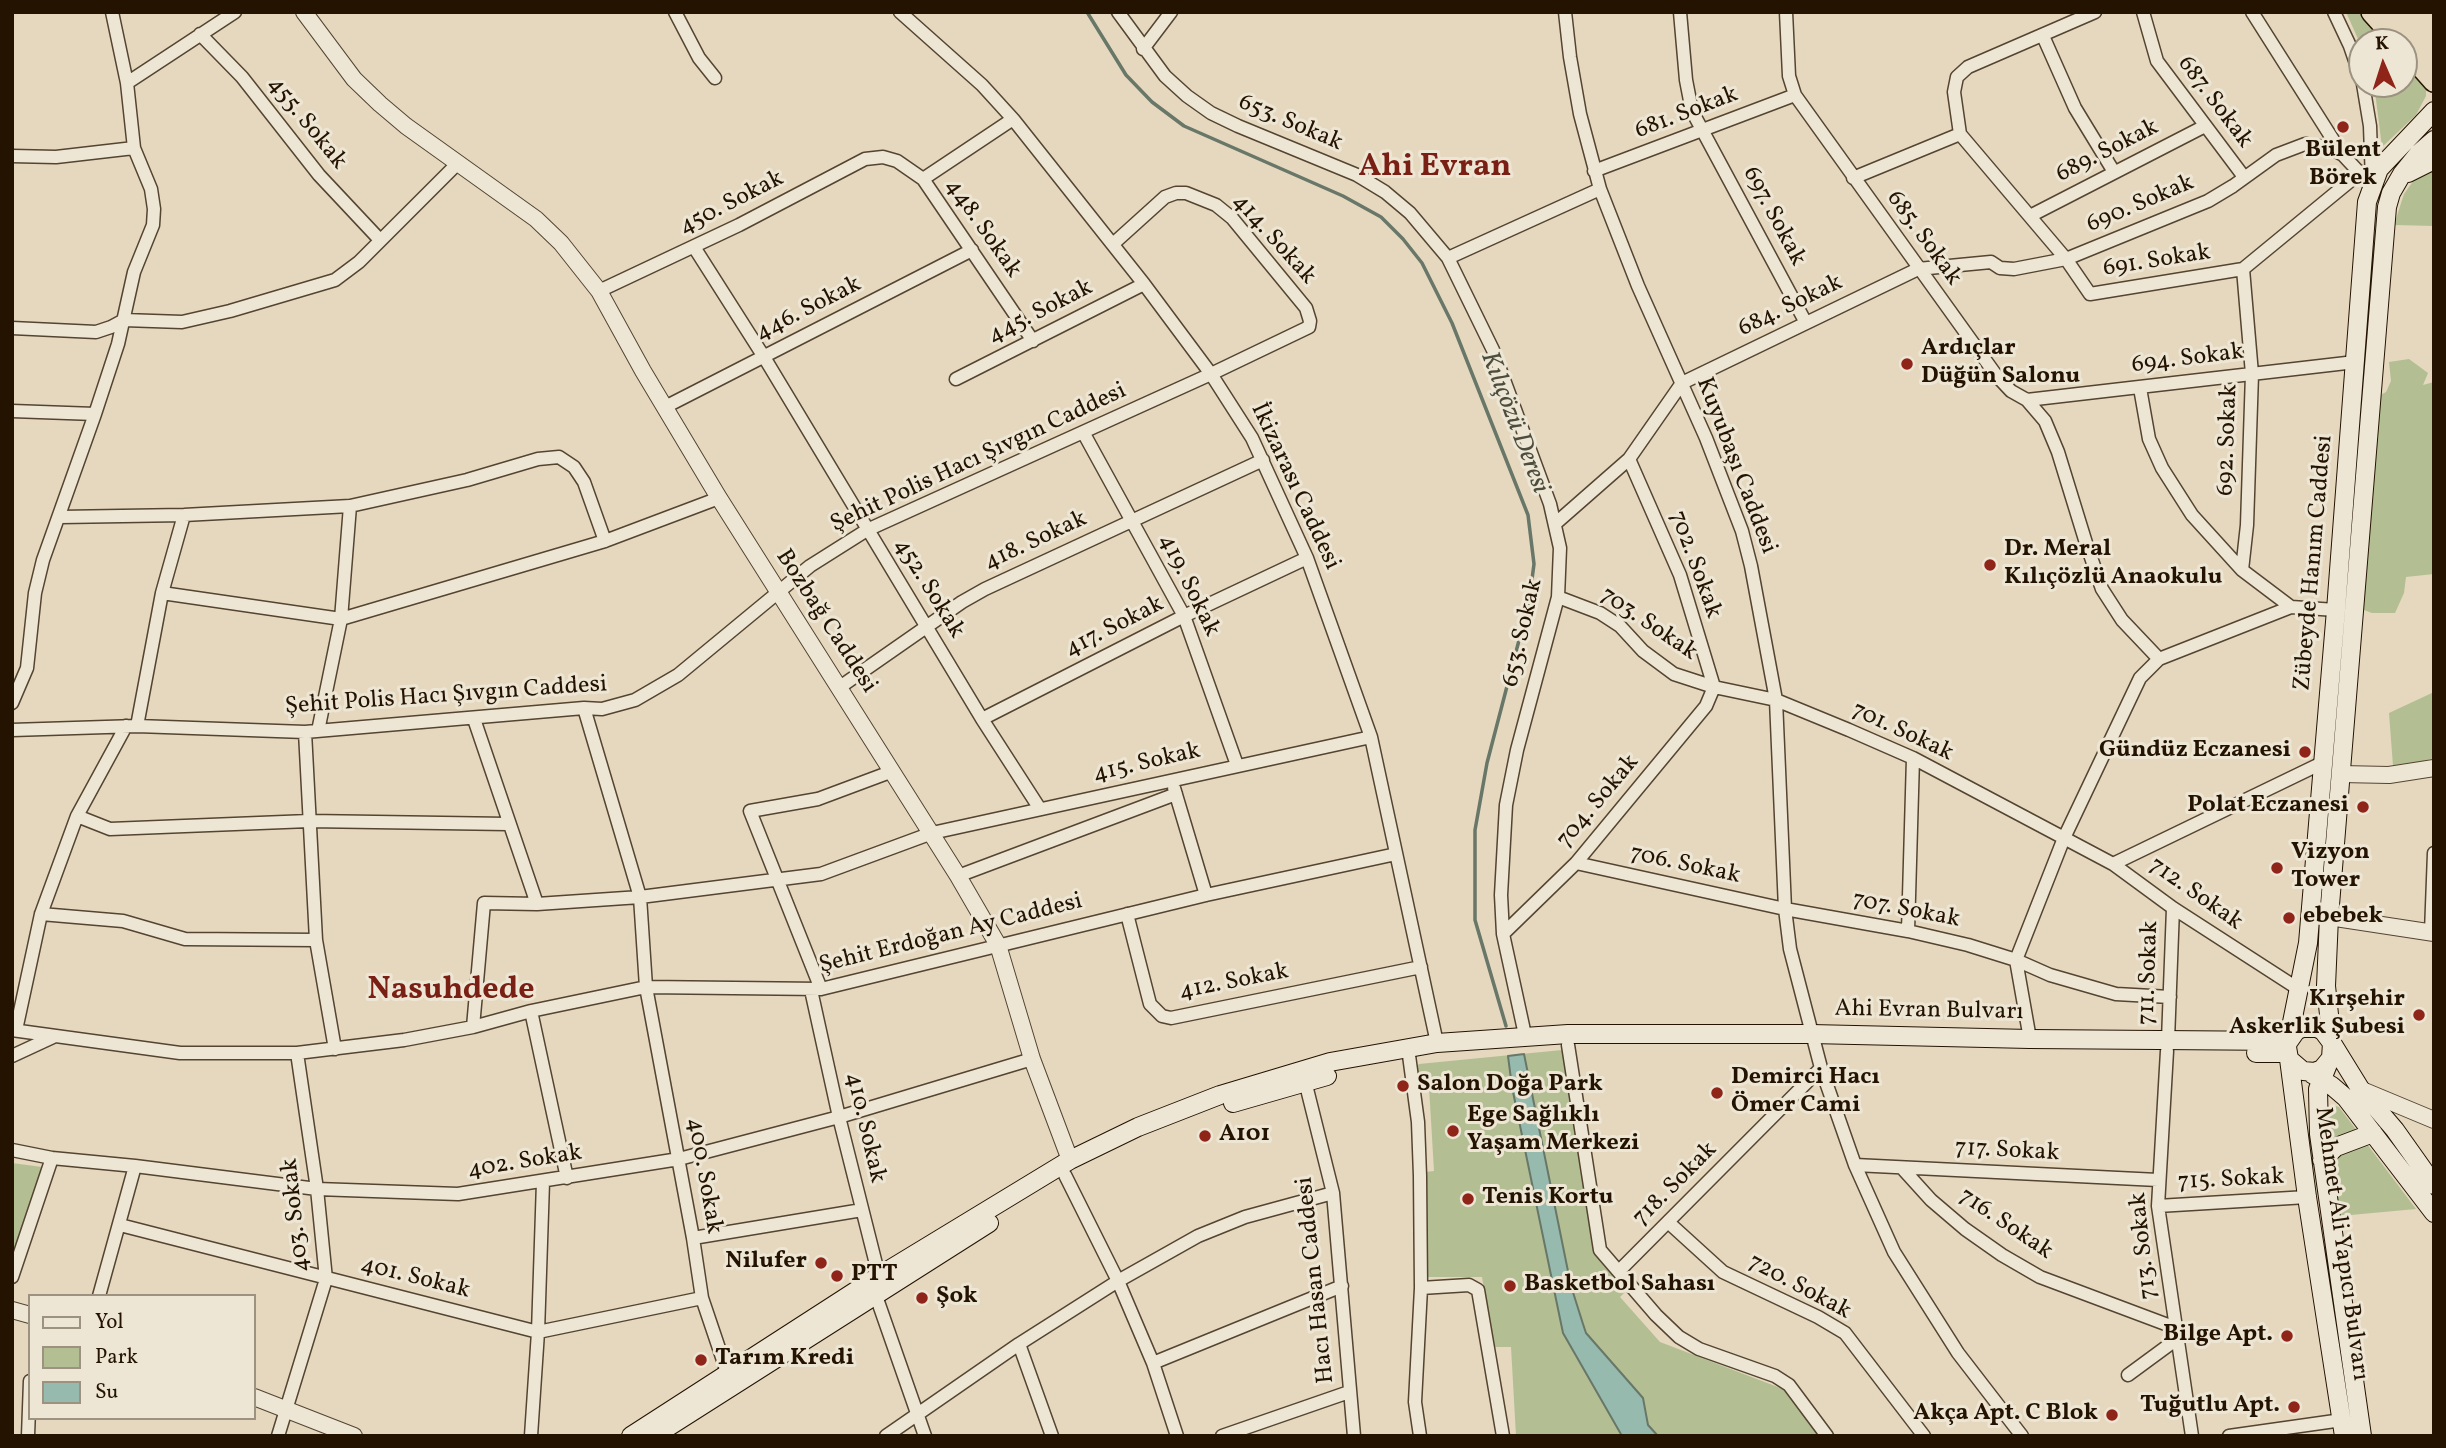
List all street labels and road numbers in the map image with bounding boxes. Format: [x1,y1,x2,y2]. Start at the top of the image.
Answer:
street label: 687. Sokak [2170,51,2258,155]
street label: 455. Sokak [260,72,352,176]
street label: 681. Sokak [1631,81,1743,147]
street label: 653. Sokak [1234,89,1346,159]
street label: 689. Sokak [2052,114,2164,190]
street label: 697. Sokak [1735,162,1811,272]
street label: 450. Sokak [675,165,789,243]
street label: 690. Sokak [2083,170,2199,240]
street label: 448. Sokak [937,174,1027,284]
street label: 685. Sokak [1879,186,1967,292]
street label: 414. Sokak [1225,189,1321,291]
street label: 691. Sokak [2101,239,2213,285]
street label: 684. Sokak [1734,269,1848,345]
street label: 446. Sokak [751,271,867,349]
street label: 445. Sokak [984,274,1098,352]
street label: 694. Sokak [2130,339,2246,381]
street label: Kuyubaşı Caddesi [1688,374,1782,558]
street label: Şehit Polis Hacı Şıvgın Caddesi [827,378,1131,540]
street label: 692. Sokak [2213,384,2245,496]
street label: İkizarası Caddesi [1243,399,1345,575]
street label: Zübeyde Hanım Caddesi [2289,434,2341,692]
street label: 418. Sokak [980,506,1092,578]
street label: 702. Sokak [1661,507,1727,623]
street label: 419. Sokak [1151,530,1225,642]
street label: 452. Sokak [886,534,970,644]
street label: Bozbağ Caddesi [768,545,882,699]
street label: 653. Sokak [1498,576,1550,690]
street label: 703. Sokak [1594,582,1702,668]
street label: 417. Sokak [1061,591,1169,665]
street label: Şehit Polis Hacı Şıvgın Caddesi [284,671,608,723]
street label: 701. Sokak [1847,697,1957,769]
street label: 415. Sokak [1090,738,1204,790]
street label: 704. Sokak [1552,749,1646,855]
street label: 706. Sokak [1627,840,1743,892]
street label: 712. Sokak [2142,852,2248,938]
street label: 707. Sokak [1850,886,1962,936]
street label: Şehit Erdoğan Ay Caddesi [816,888,1086,982]
street label: 711. Sokak [2134,920,2166,1026]
street label: 412. Sokak [1177,958,1291,1008]
street label: Ahi Evran Bulvarı [1834,996,2024,1028]
street label: 410. Sokak [837,1070,891,1186]
street label: Mehmet Ali Yapıcı Bulvarı [2307,1105,2373,1383]
street label: 400. Sokak [679,1116,727,1236]
street label: 717. Sokak [1954,1135,2060,1169]
street label: 718. Sokak [1628,1137,1724,1233]
street label: 402. Sokak [466,1140,584,1186]
street label: 403. Sokak [277,1157,317,1273]
street label: 715. Sokak [2177,1164,2285,1198]
street label: Hacı Hasan Caddesi [1292,1175,1342,1385]
street label: 716. Sokak [1952,1183,2058,1267]
street label: 713. Sokak [2125,1191,2165,1301]
street label: 720. Sokak [1743,1249,1855,1327]
street label: 401. Sokak [357,1251,473,1307]

